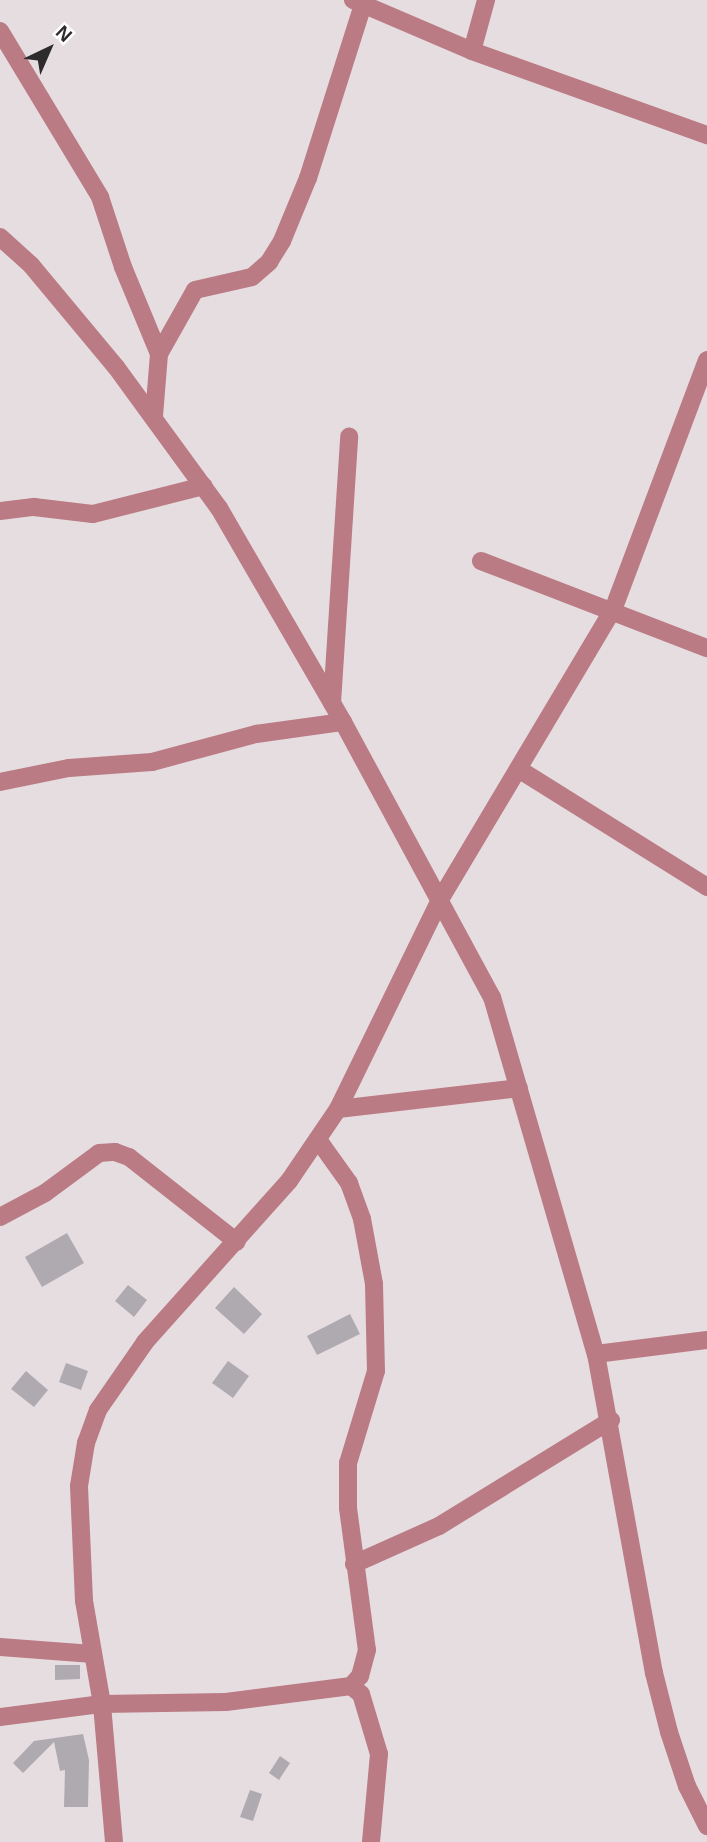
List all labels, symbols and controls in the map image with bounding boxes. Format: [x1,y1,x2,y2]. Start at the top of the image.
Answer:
north arrow [14,14,84,84]
text: N [52,21,76,46]

